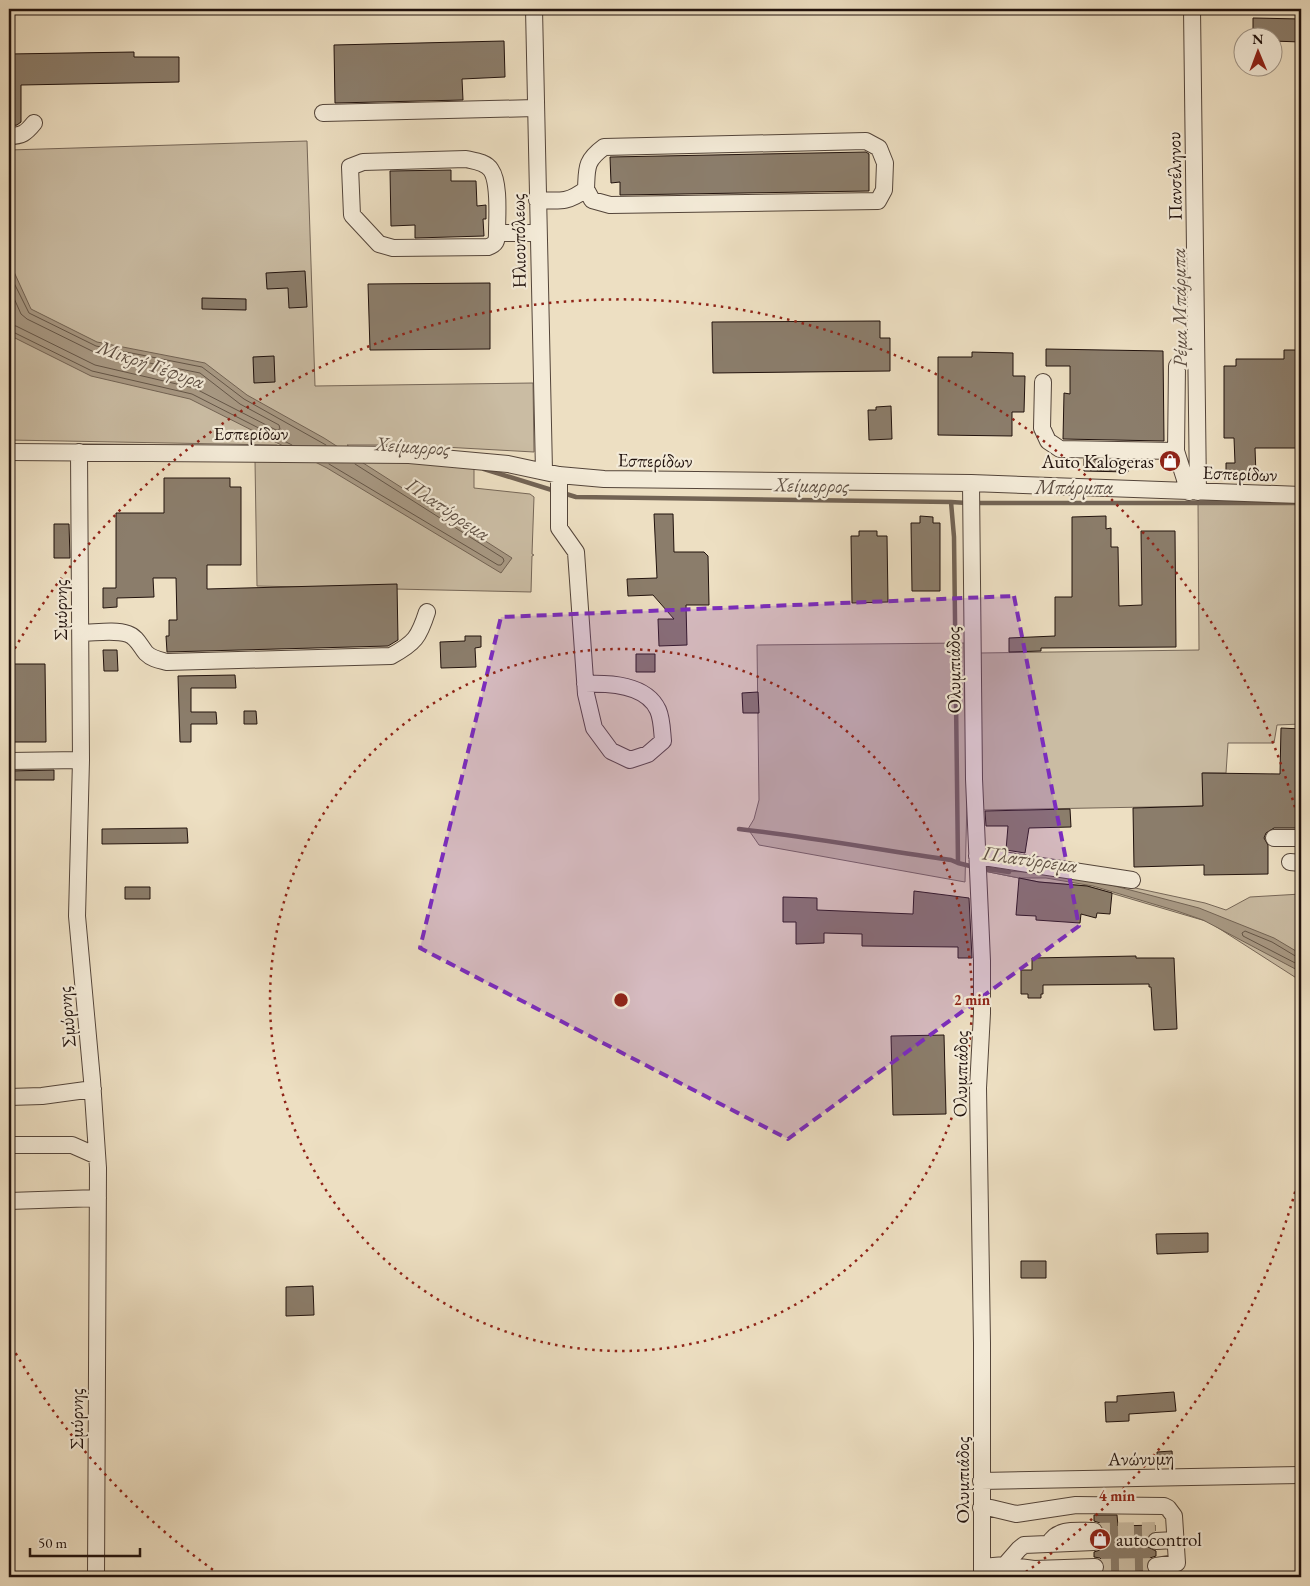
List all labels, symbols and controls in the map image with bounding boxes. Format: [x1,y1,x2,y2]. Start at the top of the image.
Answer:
north arrow [1232,28,1282,78]
text: N [1252,30,1264,48]
street label: Πανσέληνου [1161,131,1188,221]
street label: Ηλιουπόλεως [505,193,532,289]
water label: Ρέμα Μπάρμπα [1165,248,1193,368]
water label: Μικρή Γέφυρα [93,333,208,394]
street label: Εσπερίδων [214,421,289,446]
water label: Χείμαρρος [373,430,451,462]
street label: Εσπερίδων [617,447,693,474]
place label: Auto Kalogeras [1040,449,1154,474]
shop icon: Auto Kalogeras [1158,449,1182,473]
street label: Εσπερίδων [1202,460,1278,487]
water label: Πλατύρρεμα [400,471,495,547]
water label: Χείμαρρος [772,471,850,499]
water label: Μπάρμπα [1034,474,1113,500]
street label: Σμύρνης [48,580,73,641]
street label: Ολυμπιάδος [940,626,967,714]
water label: Πλατύρρεμα [980,839,1079,879]
street label: Σμύρνης [51,985,82,1048]
text: 2 min [954,990,991,1009]
centre of rings [612,991,630,1009]
street label: Ολυμπιάδος [947,1030,974,1118]
street label: Σμύρνης [64,1389,89,1450]
street label: Ολυμπιάδος [950,1437,975,1523]
street label: Ανώνυμη [1107,1445,1174,1472]
text: 4 min [1099,1486,1136,1505]
scale bar [30,1526,140,1558]
shop icon: autocontrol [1088,1527,1112,1551]
place label: autocontrol [1116,1527,1202,1552]
text: 50 m [38,1533,67,1552]

